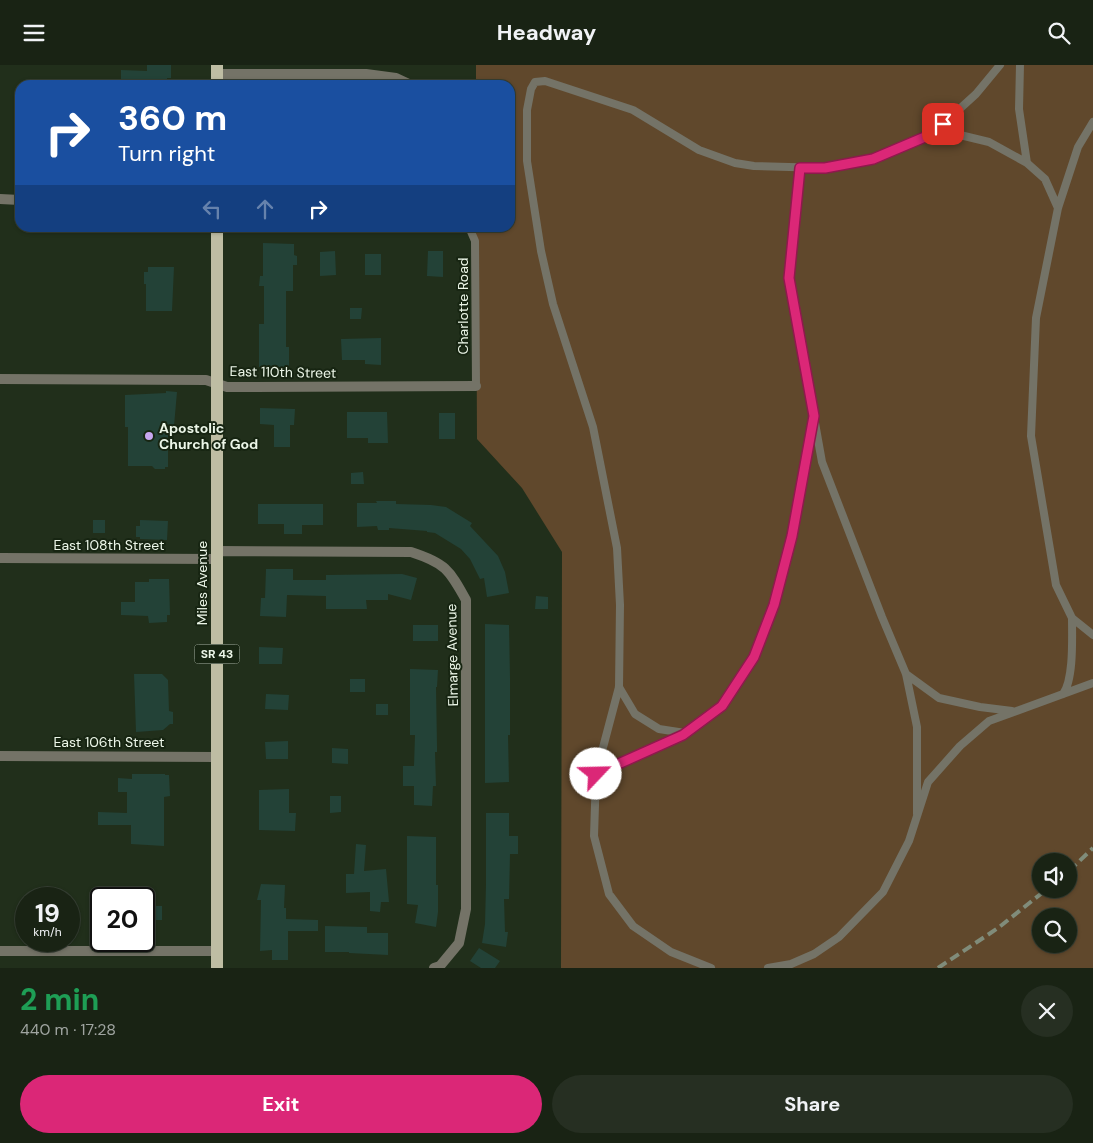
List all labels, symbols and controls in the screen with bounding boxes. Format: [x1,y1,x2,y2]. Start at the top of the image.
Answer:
text: Headway [497,18,596,47]
icon: menu [20,19,48,47]
icon: search [1045,19,1073,47]
text: 360 m [118,95,227,141]
icon: right [35,100,100,165]
pin [922,103,964,145]
icon: arrive [929,110,957,138]
text: Turn right [118,139,215,168]
icon: left [198,195,226,223]
icon: ahead [251,195,279,223]
icon: right [304,195,332,223]
street label: Charlotte Road [454,257,472,355]
street label: East 110th Street [229,362,337,382]
place label: Apostolic Church of God [159,419,258,453]
marker: Apostolic Church of God [143,430,155,442]
street label: East 108th Street [54,536,164,554]
street label: Miles Avenue [193,541,211,625]
street label: Elmarge Avenue [442,603,462,707]
road number: SR 43 [194,645,240,663]
street label: East 106th Street [53,733,165,751]
position arrow [569,747,621,799]
map controls [1032,853,1077,953]
button: sound [1032,853,1077,898]
speed limit sign: 20 [90,887,155,952]
text: 19 [35,897,60,930]
button: search [1032,908,1077,953]
text: km/h [33,924,62,940]
text: 2 min [20,980,99,1019]
button: close [1021,985,1073,1037]
text: 440 m · 17:28 [20,1019,116,1040]
button: Exit [20,1075,542,1133]
button: Share [552,1075,1073,1133]

